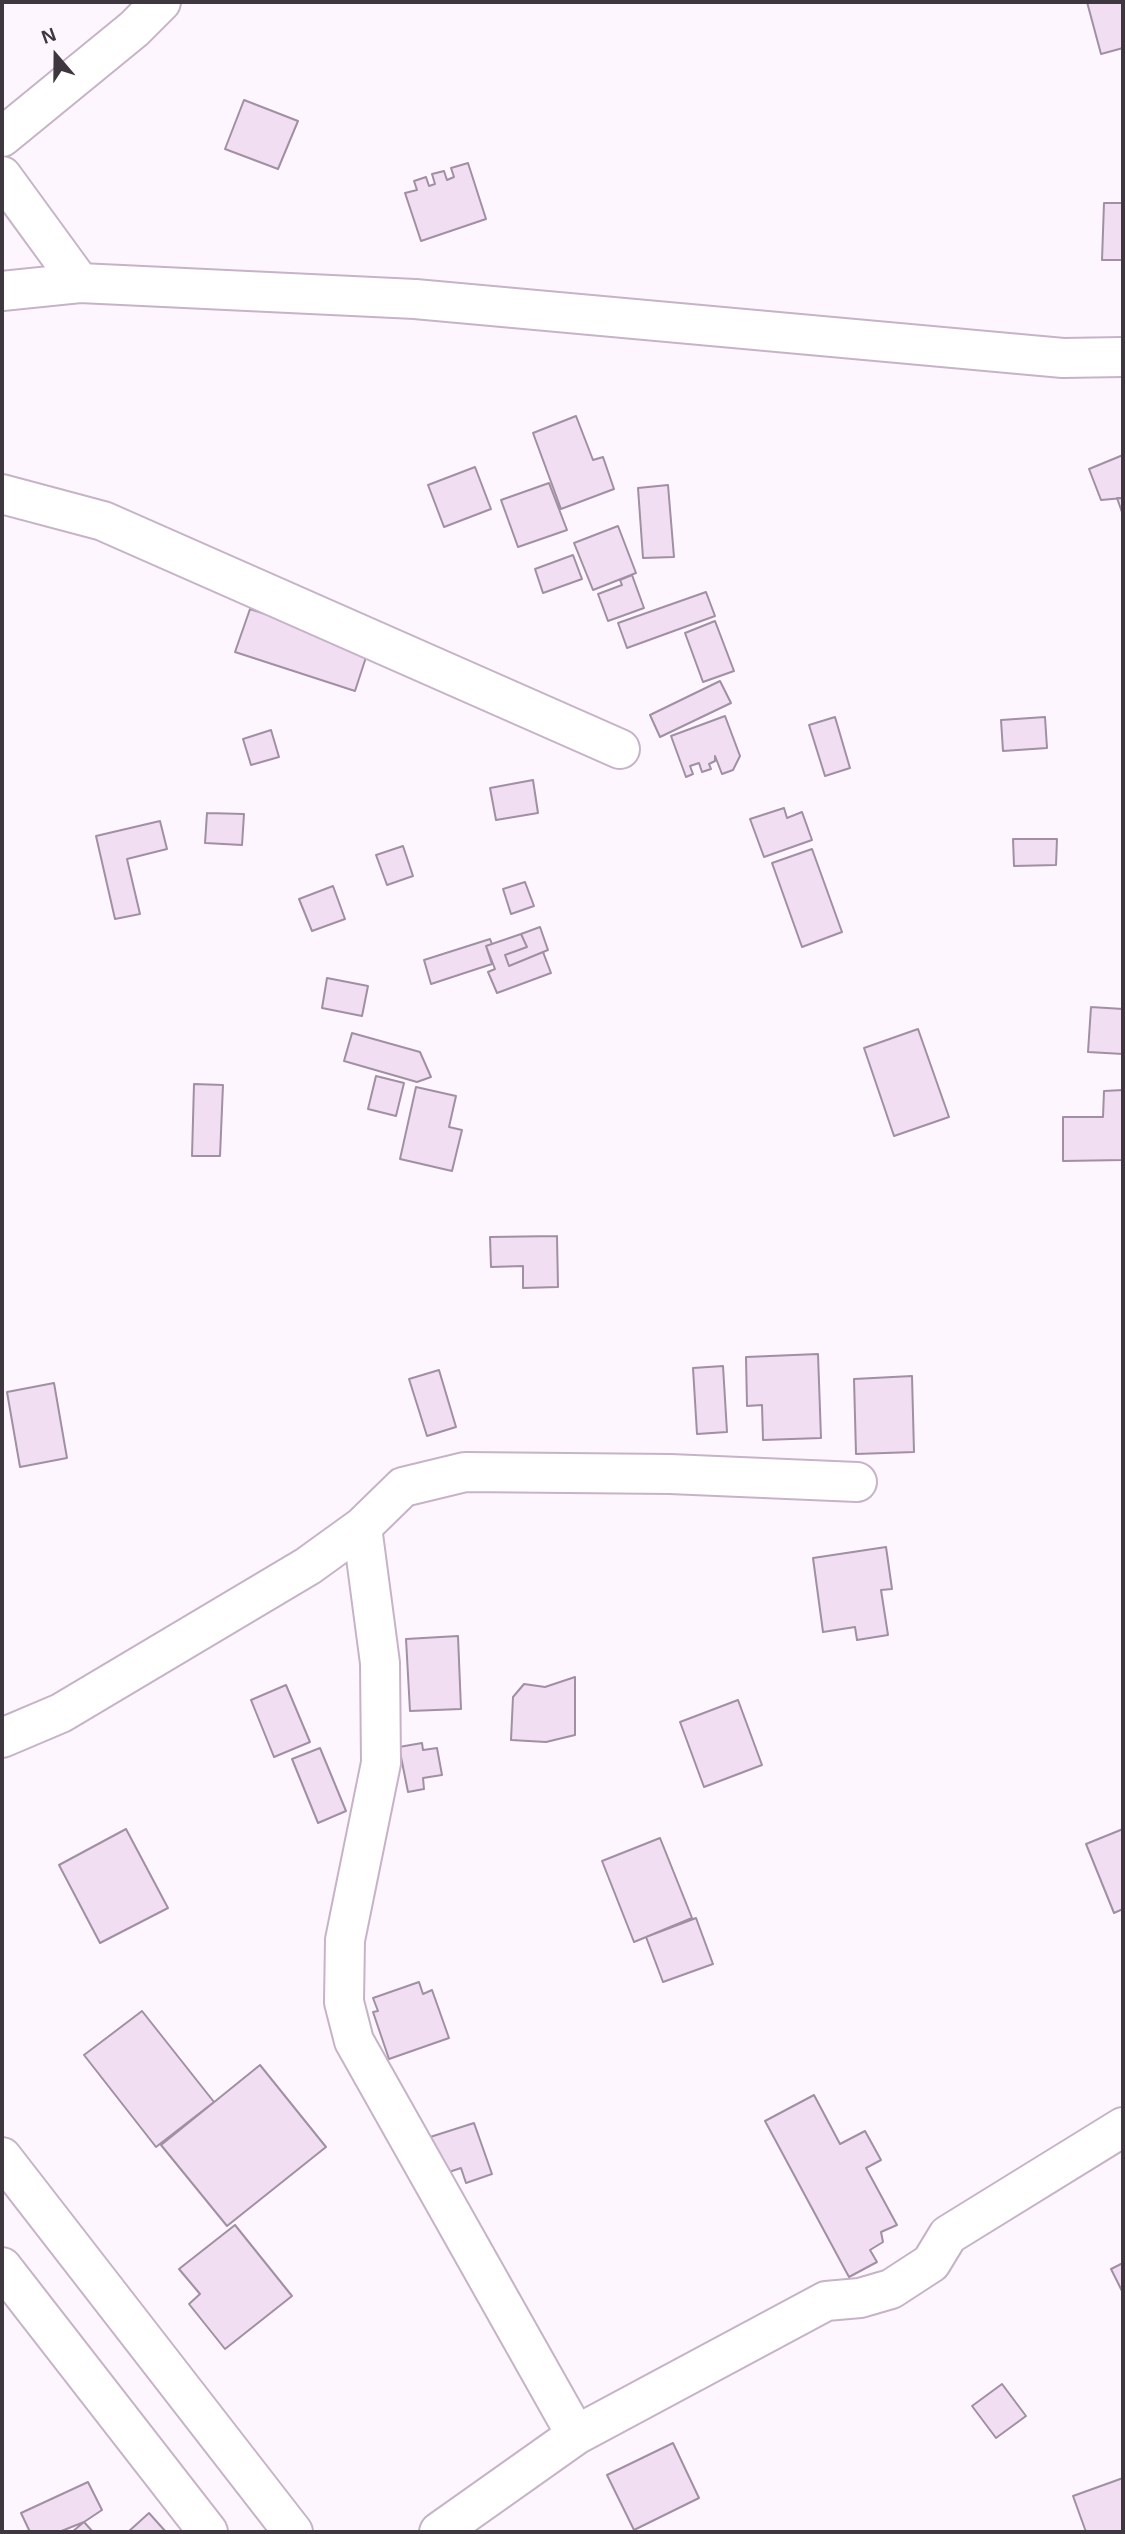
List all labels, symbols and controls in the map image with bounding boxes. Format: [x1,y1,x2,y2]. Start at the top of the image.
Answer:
north arrow [21,21,91,91]
text: N [39,24,59,48]

